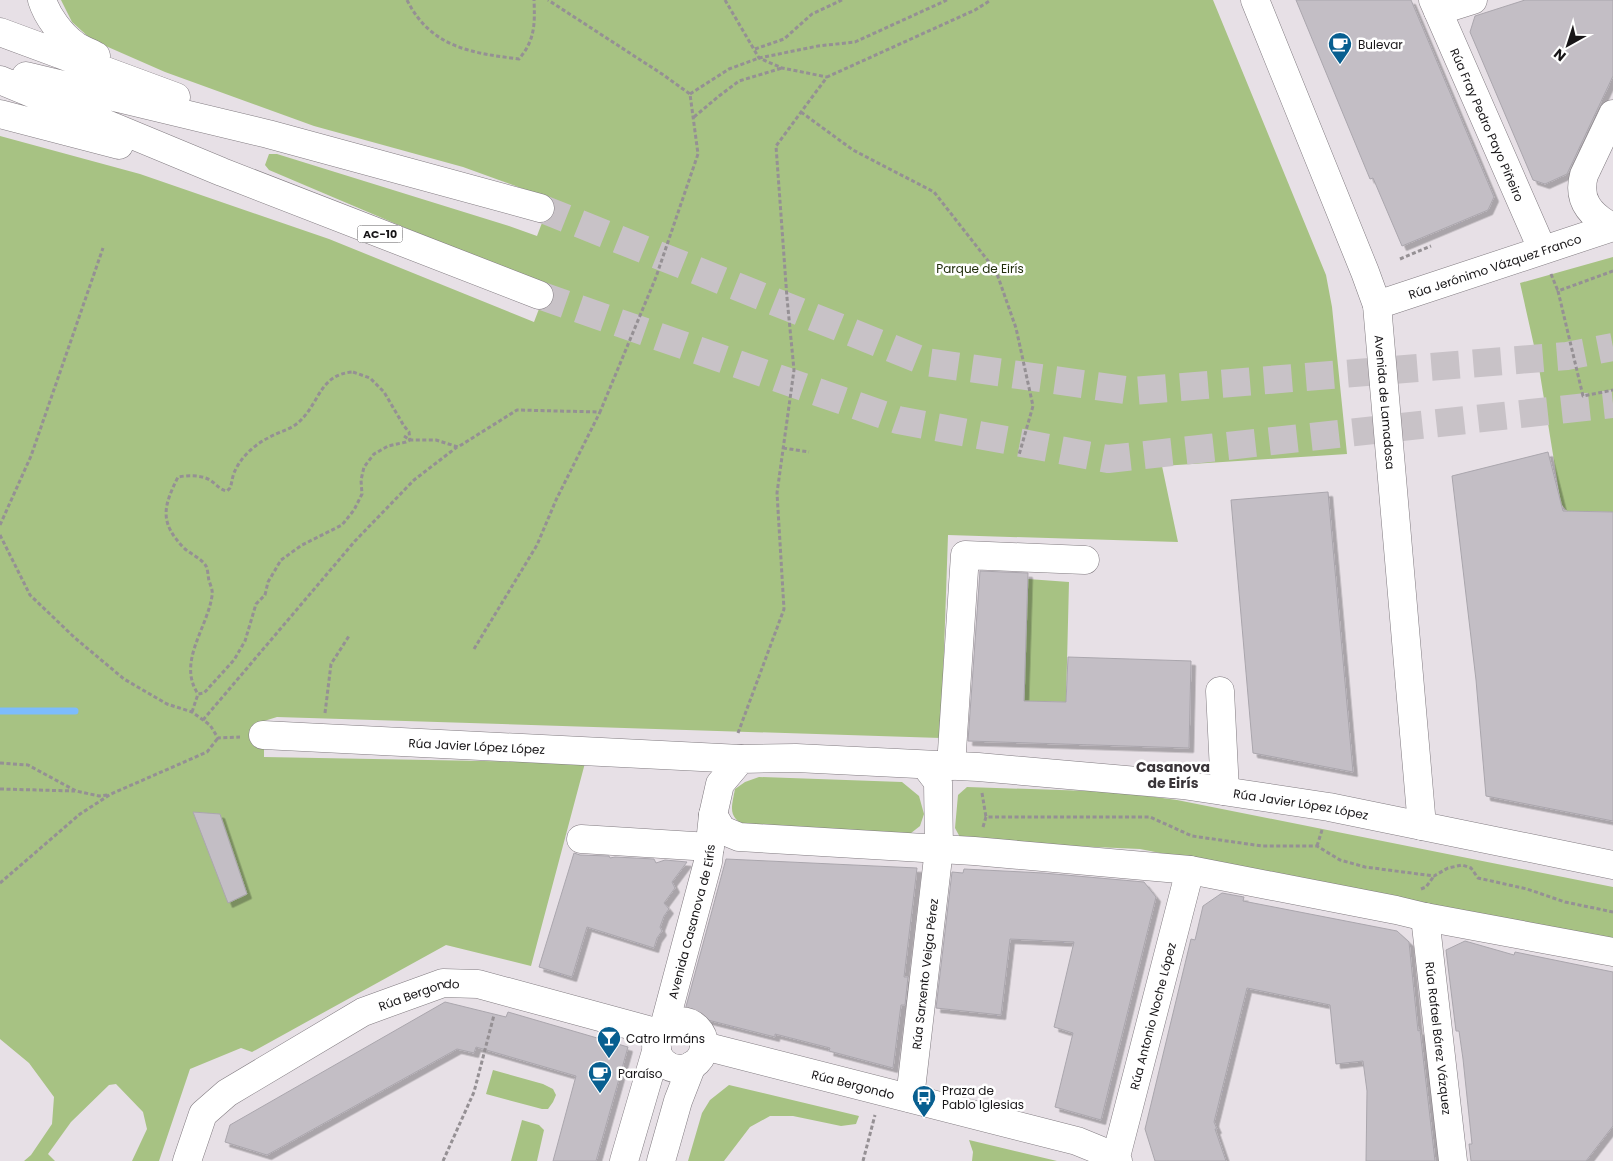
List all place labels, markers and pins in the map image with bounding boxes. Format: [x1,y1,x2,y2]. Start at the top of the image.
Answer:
cafe icon: Bulevar [1327,31,1353,65]
place label: Bulevar [1358,36,1403,53]
bar icon: Catro Irmáns [596,1025,622,1059]
place label: Catro Irmáns [626,1030,705,1047]
cafe icon: Paraíso [587,1060,613,1094]
place label: Paraíso [618,1065,663,1082]
place label: Praza de Pablo Iglesias [942,1082,1024,1113]
bus stop icon: Praza de Pablo Iglesias [911,1084,937,1118]

